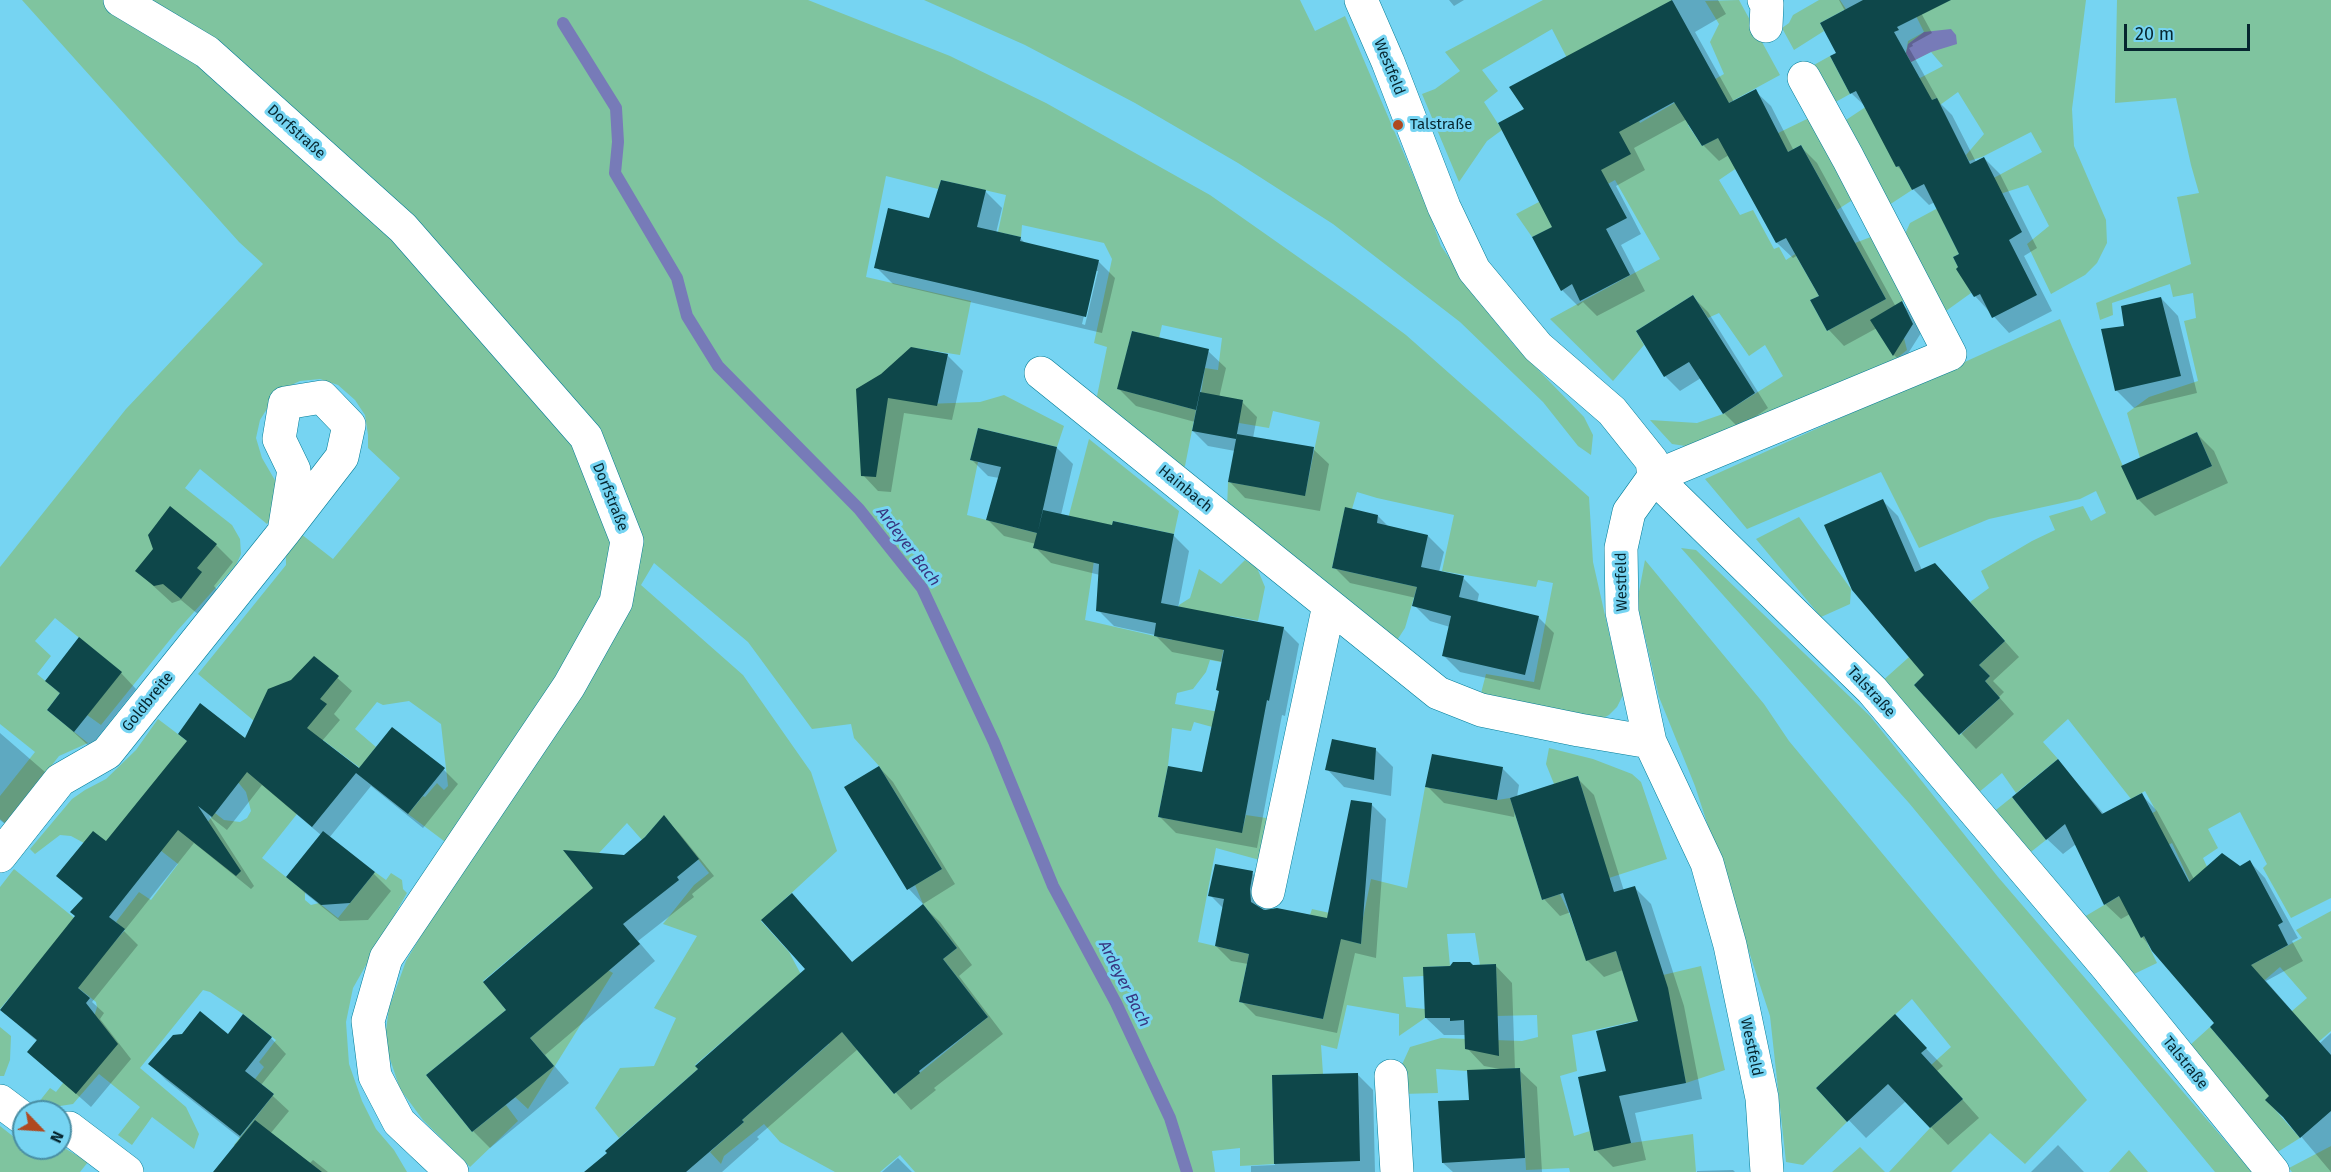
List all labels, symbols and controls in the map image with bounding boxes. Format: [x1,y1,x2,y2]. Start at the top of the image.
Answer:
scale bar [2127,12,2253,50]
text: 20 m [2135,23,2174,45]
street label: Westfeld [1370,36,1408,98]
street label: Dorfstraße [263,101,329,163]
place label: Talstraße [1410,116,1472,134]
marker: Talstraße [1391,118,1405,132]
street label: Dorfstraße [588,460,632,534]
street label: Hainbach [1154,462,1216,516]
water label: Ardeyer Bach [872,504,944,590]
street label: Westfeld [1612,552,1632,612]
street label: Talstraße [1843,663,1899,721]
street label: Goldbreite [118,669,178,735]
water label: Ardeyer Bach [1094,938,1154,1030]
street label: Westfeld [1736,1016,1766,1078]
street label: Talstraße [2158,1033,2212,1093]
north arrow [12,1100,72,1160]
text: N [46,1128,68,1146]

